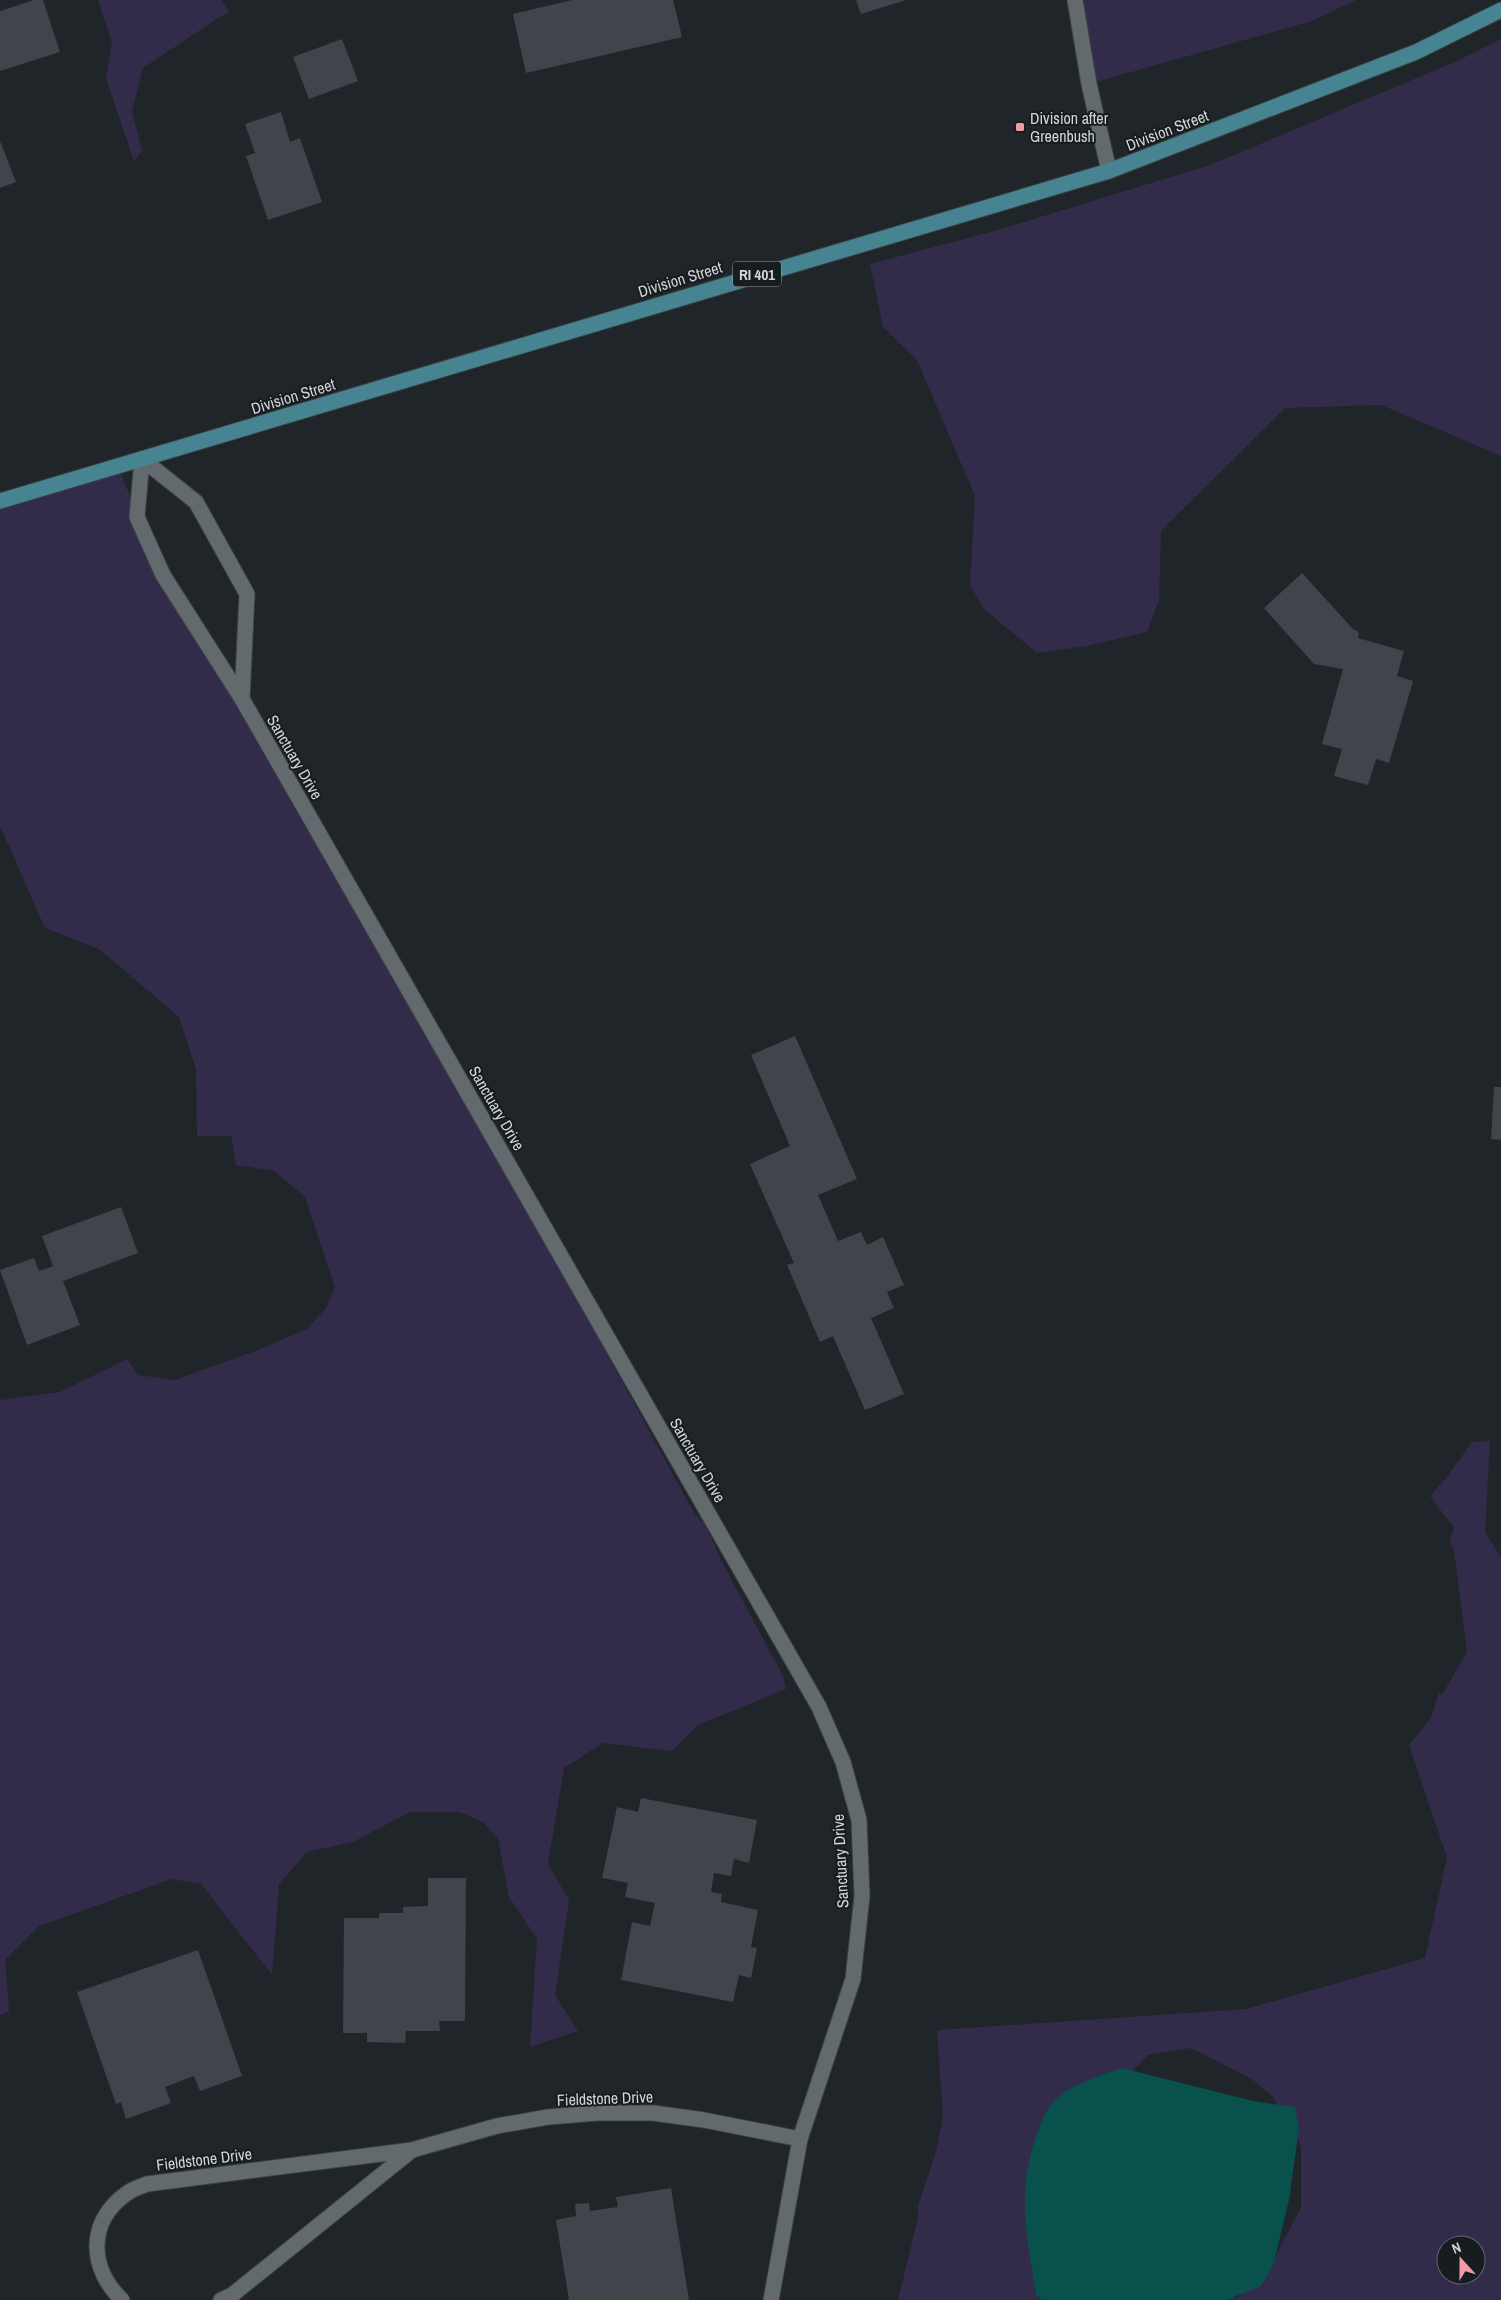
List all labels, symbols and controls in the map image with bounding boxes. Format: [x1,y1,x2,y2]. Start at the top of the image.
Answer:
street label: Division Street [1123,104,1212,156]
place label: Division after Greenbush [1030,107,1109,147]
marker: Division after Greenbush [1014,121,1026,133]
street label: Division Street [635,256,725,302]
road number: RI 401 [733,262,781,286]
street label: Division Street [248,373,338,419]
street label: Sanctuary Drive [262,711,328,803]
street label: Sanctuary Drive [464,1062,530,1154]
street label: Sanctuary Drive [665,1414,731,1506]
street label: Sanctuary Drive [827,1813,853,1909]
street label: Fieldstone Drive [557,2085,653,2111]
street label: Fieldstone Drive [155,2142,253,2176]
north arrow [1436,2235,1486,2285]
text: N [1449,2238,1463,2258]

